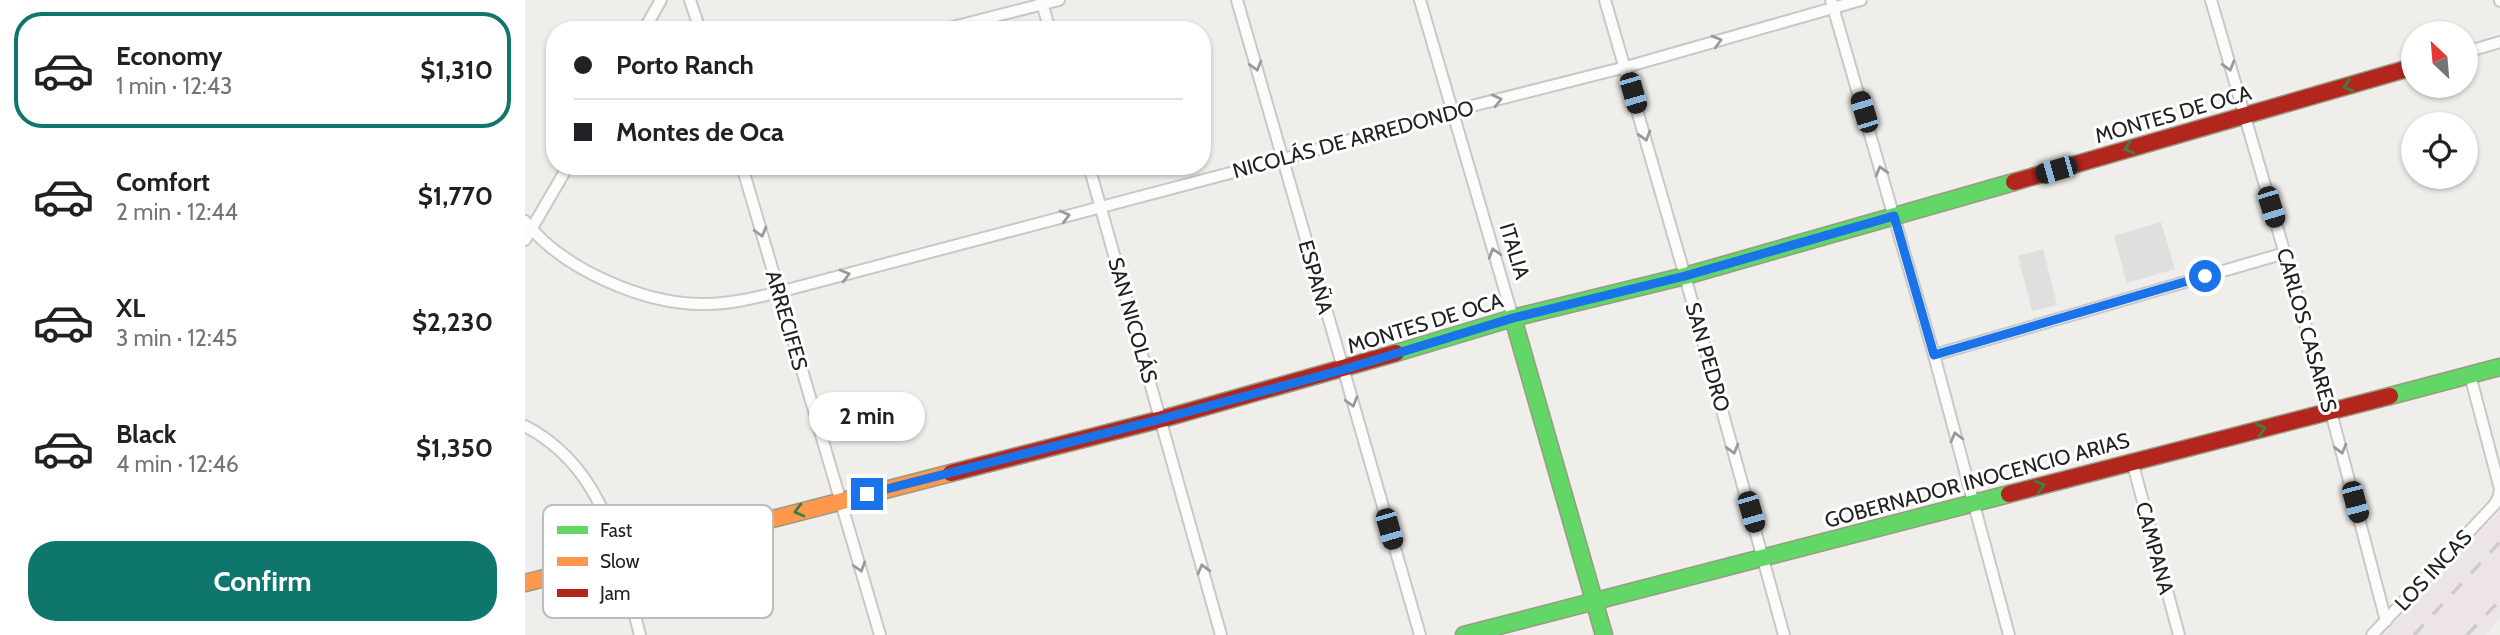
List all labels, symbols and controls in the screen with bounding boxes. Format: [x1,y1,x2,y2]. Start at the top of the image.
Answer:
north arrow [2401,21,2478,98]
map controls [2401,21,2478,189]
one-way arrow [1711,35,1723,50]
icon: car [32,39,95,102]
text: Economy [116,40,222,72]
text: Porto Ranch [616,49,754,81]
text: $1,310 [420,54,493,86]
one-way arrow [1247,59,1262,71]
one-way arrow [2221,59,2236,71]
car [1618,70,1649,116]
text: 1 min · 12:43 [116,72,232,100]
one-way arrow [2342,77,2354,92]
street label: MONTES DE OCA [2092,80,2254,148]
car [1848,89,1881,135]
one-way arrow [1491,94,1503,108]
street label: NICOLÁS DE ARREDONDO [1230,95,1476,183]
button: locate [2401,112,2478,189]
text: Montes de Oca [616,116,784,148]
one-way arrow [1637,130,1652,142]
one-way arrow [2123,140,2135,155]
car [2033,154,2080,186]
icon: car [32,165,95,228]
one-way arrow [1875,165,1890,177]
text: Comfort [116,166,210,198]
text: $1,770 [418,180,493,212]
car [2255,184,2288,230]
text: 2 min · 12:44 [116,198,238,226]
one-way arrow [1059,210,1071,224]
street label: ITALIA [1495,220,1535,282]
one-way arrow [753,225,768,237]
street label: ESPAÑA [1294,237,1339,317]
street label: CARLOS CASARES [2272,245,2342,415]
one-way arrow [1487,247,1502,259]
street label: SAN NICOLÁS [1103,254,1163,386]
route start [2189,260,2221,292]
street label: ARRECIFES [761,267,813,373]
one-way arrow [839,269,851,283]
street label: MONTES DE OCA [1344,287,1506,359]
icon: car [32,291,95,354]
text: XL [116,292,145,324]
street label: SAN PEDRO [1680,299,1736,415]
text: $2,230 [412,306,493,338]
text: 3 min · 12:45 [116,324,237,352]
callout: 2 min [809,392,925,442]
one-way arrow [1343,396,1358,408]
text: 2 min [839,402,895,430]
icon: car [32,417,95,480]
text: Black [116,418,176,450]
one-way arrow [2255,423,2267,437]
street label: GOBERNADOR INOCENCIO ARIAS [1822,427,2132,533]
one-way arrow [1950,431,1965,443]
text: $1,350 [416,432,493,464]
one-way arrow [1725,443,1740,455]
one-way arrow [2333,443,2347,455]
text: 4 min · 12:46 [116,450,239,478]
route end [851,478,883,510]
one-way arrow [2034,479,2046,494]
car [2340,479,2371,525]
car [1736,489,1767,535]
street label: CAMPANA [2131,499,2179,597]
one-way arrow [793,503,805,517]
legend [543,505,773,618]
car [1374,506,1405,552]
text: Fast [600,519,633,542]
street label: LOS INCAS [2389,524,2477,616]
button: Confirm [28,541,497,621]
text: Slow [600,550,640,573]
one-way arrow [852,561,867,573]
one-way arrow [1197,563,1211,575]
text: Jam [599,582,630,605]

